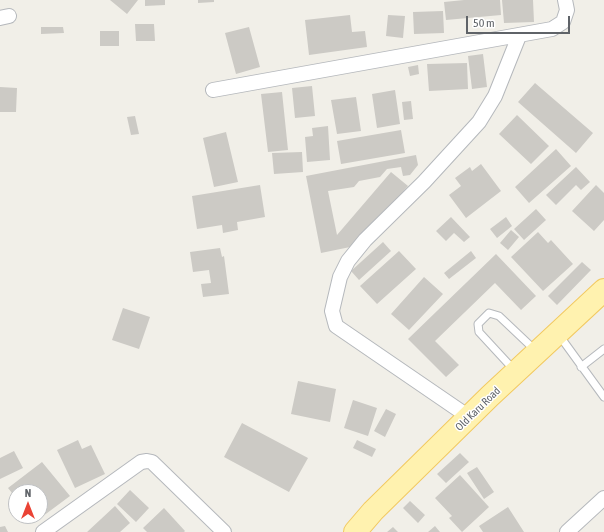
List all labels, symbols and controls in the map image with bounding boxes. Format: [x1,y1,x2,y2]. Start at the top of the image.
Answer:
scale bar [468,8,572,34]
text: 50 m [473,16,495,30]
street label: Old Karu Road [453,384,503,434]
north arrow [8,484,48,524]
text: N [25,487,31,499]

